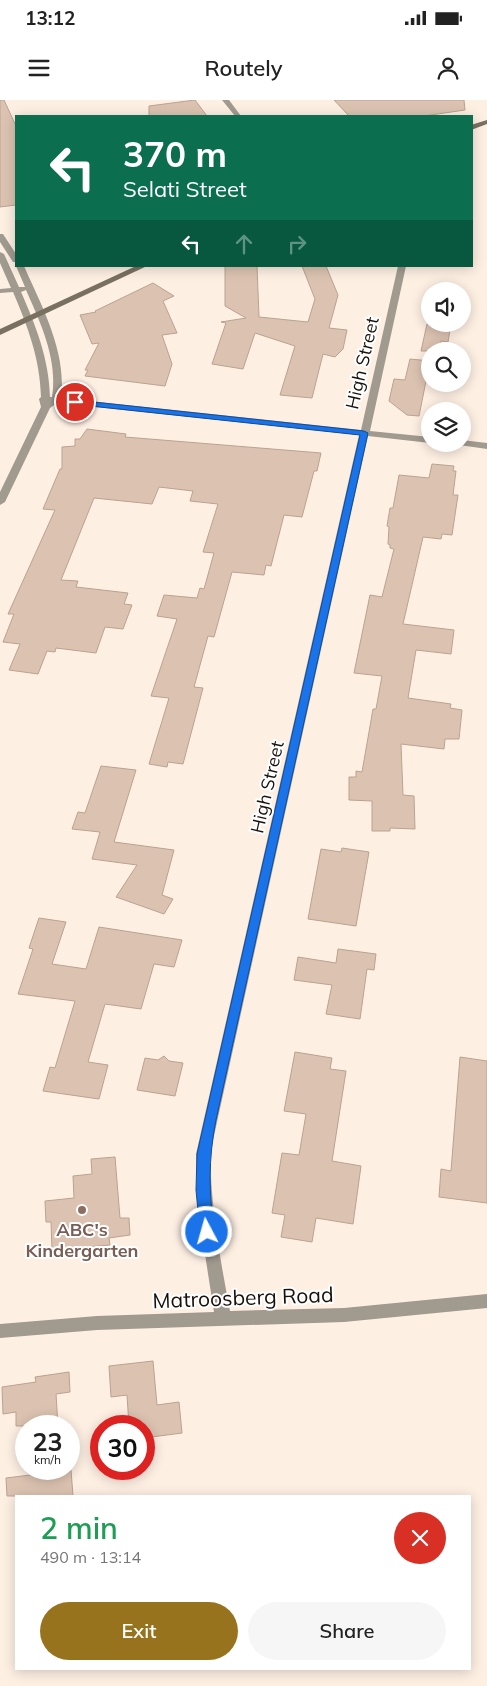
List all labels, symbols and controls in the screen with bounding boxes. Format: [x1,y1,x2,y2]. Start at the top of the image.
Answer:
text: 13:12 [25,6,75,30]
icon: menu [25,54,53,82]
text: Routely [205,54,282,82]
icon: person [434,54,462,82]
text: 370 m [123,132,227,176]
icon: left [40,135,105,200]
text: Selati Street [123,175,247,203]
icon: left [177,230,205,258]
icon: ahead [230,230,258,258]
icon: right [283,230,311,258]
map controls [421,282,471,452]
button: sound [421,282,471,332]
street label: High Street [340,315,384,411]
button: search [421,342,471,392]
pin [54,381,96,423]
icon: arrive [61,388,89,416]
button: layers [421,402,471,452]
street label: High Street [245,739,289,835]
marker: ABC's Kindergarten [76,1204,88,1216]
position arrow [180,1205,232,1257]
place label: ABC's Kindergarten [26,1218,138,1262]
street label: Matroosberg Road [152,1281,334,1313]
speed limit sign: 30 [90,1415,155,1480]
text: 23 [32,1426,63,1457]
text: km/h [34,1452,61,1467]
text: 2 min [40,1509,118,1547]
button: close [394,1512,446,1564]
text: 490 m · 13:14 [40,1547,141,1567]
button: Exit [40,1602,238,1660]
button: Share [248,1602,446,1660]

